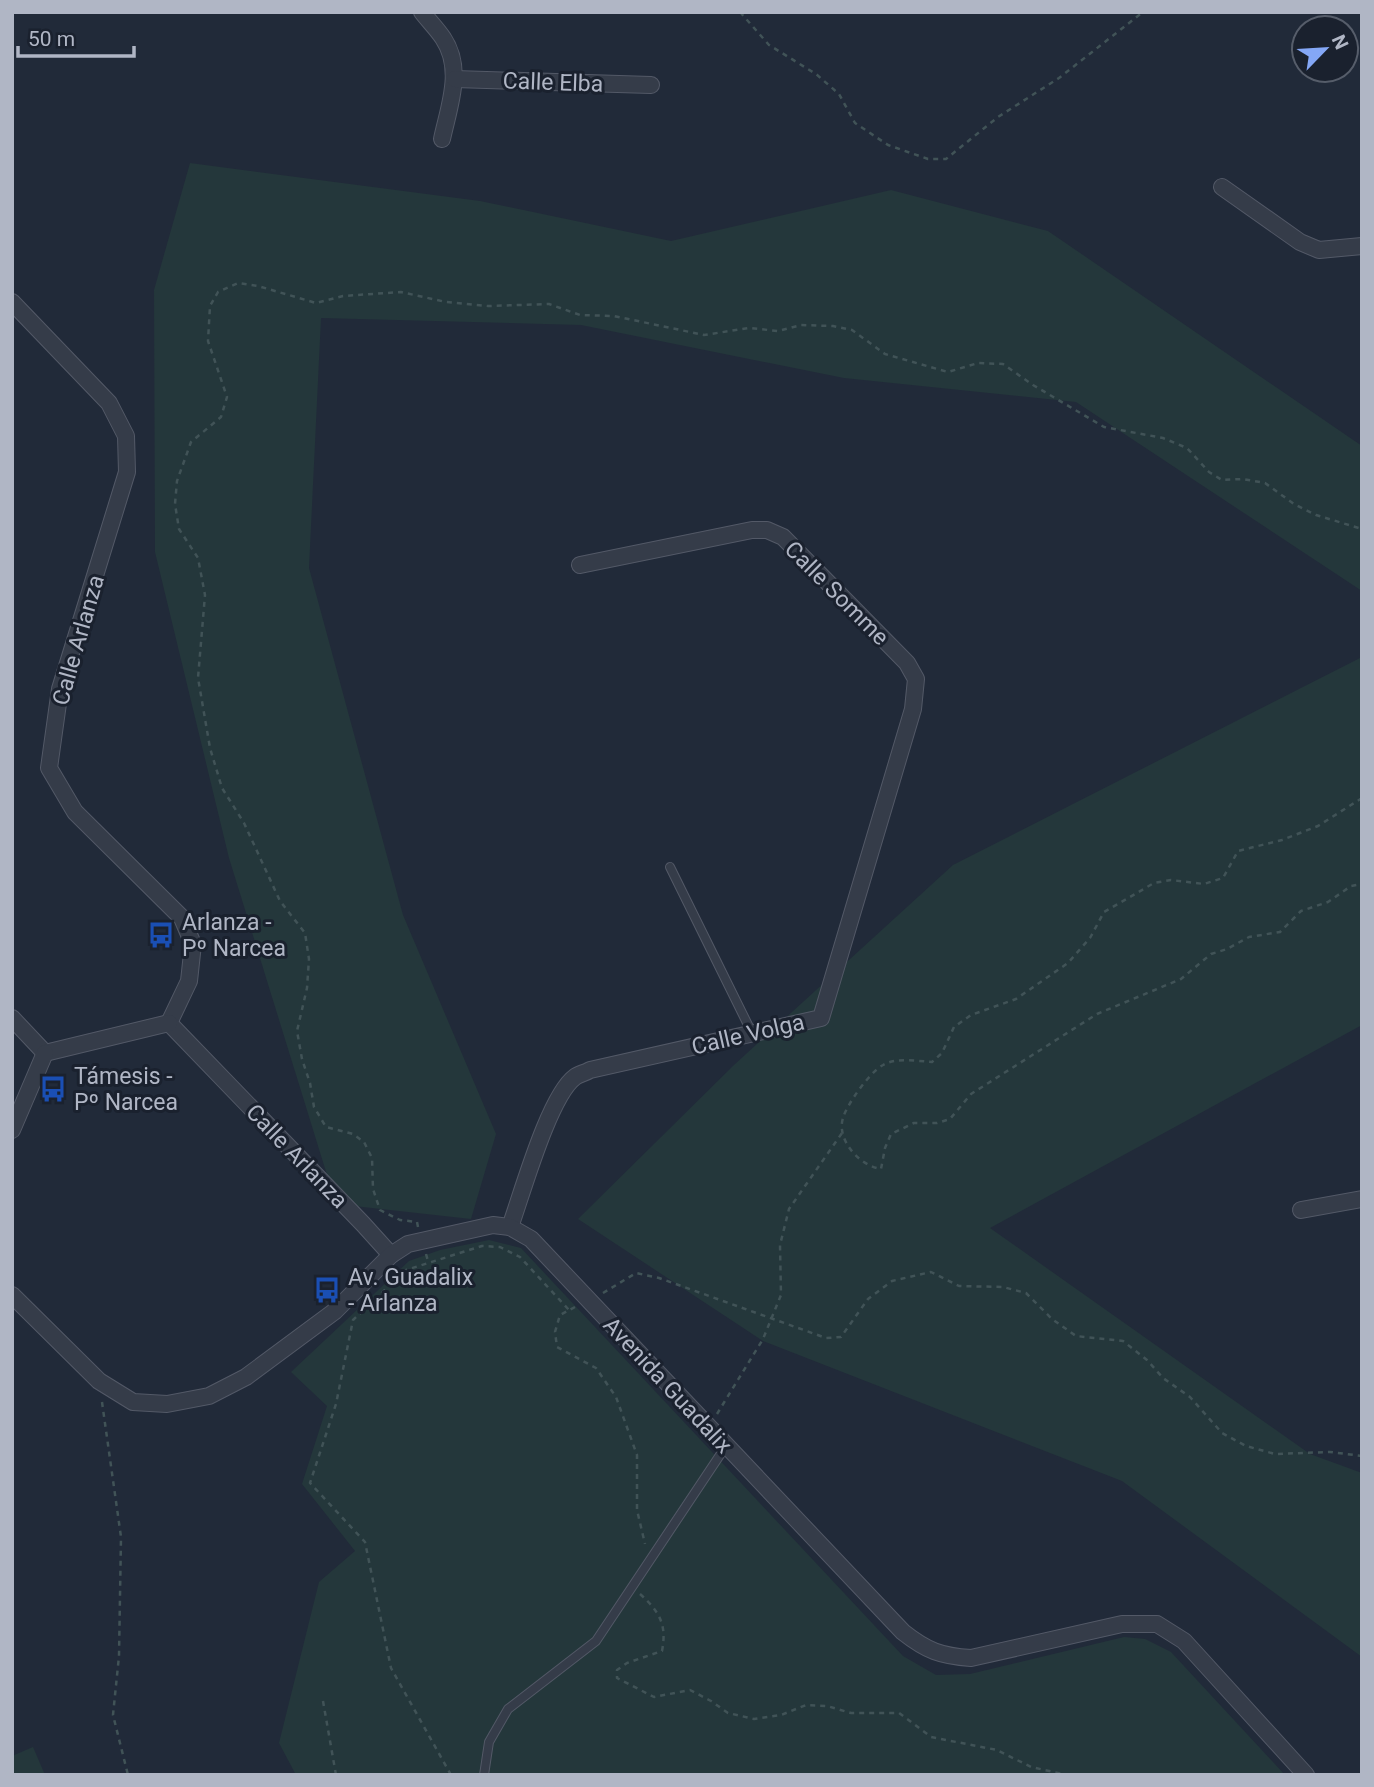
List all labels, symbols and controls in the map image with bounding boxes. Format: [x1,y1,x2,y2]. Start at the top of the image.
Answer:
scale bar [18,14,133,58]
north arrow [1290,14,1360,84]
text: 50 m [28,27,75,51]
text: N [1327,31,1353,53]
street label: Calle Elba [502,67,604,98]
street label: Calle Somme [779,536,894,651]
street label: Calle Arlanza [47,572,110,708]
place label: Arlanza - Pº Narcea [182,909,286,962]
bus stop icon: Arlanza - Pº Narcea [146,920,176,950]
street label: Calle Volga [689,1008,807,1061]
place label: Támesis - Pº Narcea [74,1063,178,1116]
bus stop icon: Támesis - Pº Narcea [38,1074,68,1104]
street label: Calle Arlanza [240,1099,353,1214]
place label: Av. Guadalix - Arlanza [348,1264,473,1317]
bus stop icon: Av. Guadalix - Arlanza [312,1275,342,1305]
street label: Avenida Guadalix [598,1312,738,1459]

